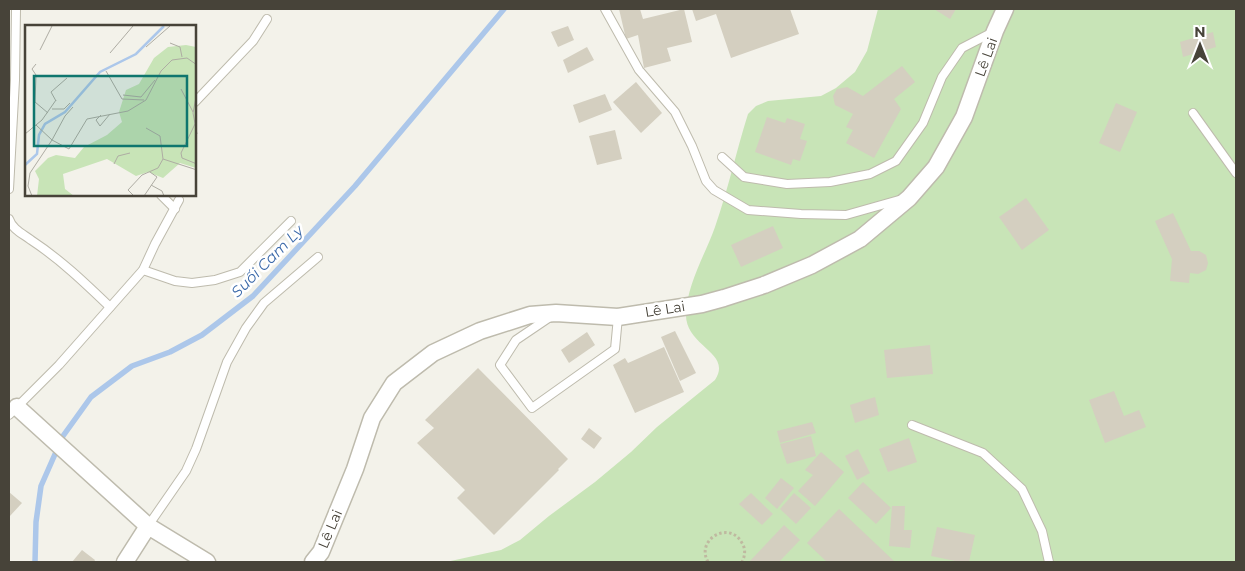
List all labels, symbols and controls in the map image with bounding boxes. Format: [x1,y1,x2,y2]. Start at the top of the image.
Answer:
north arrow [1175,20,1225,70]
text: N [1194,23,1206,41]
inset map [25,25,196,196]
street label: Lê Lai [971,35,1001,79]
water label: Suối Cam Ly [227,220,308,301]
street label: Lê Lai [644,297,686,321]
street label: Lê Lai [314,507,346,551]

